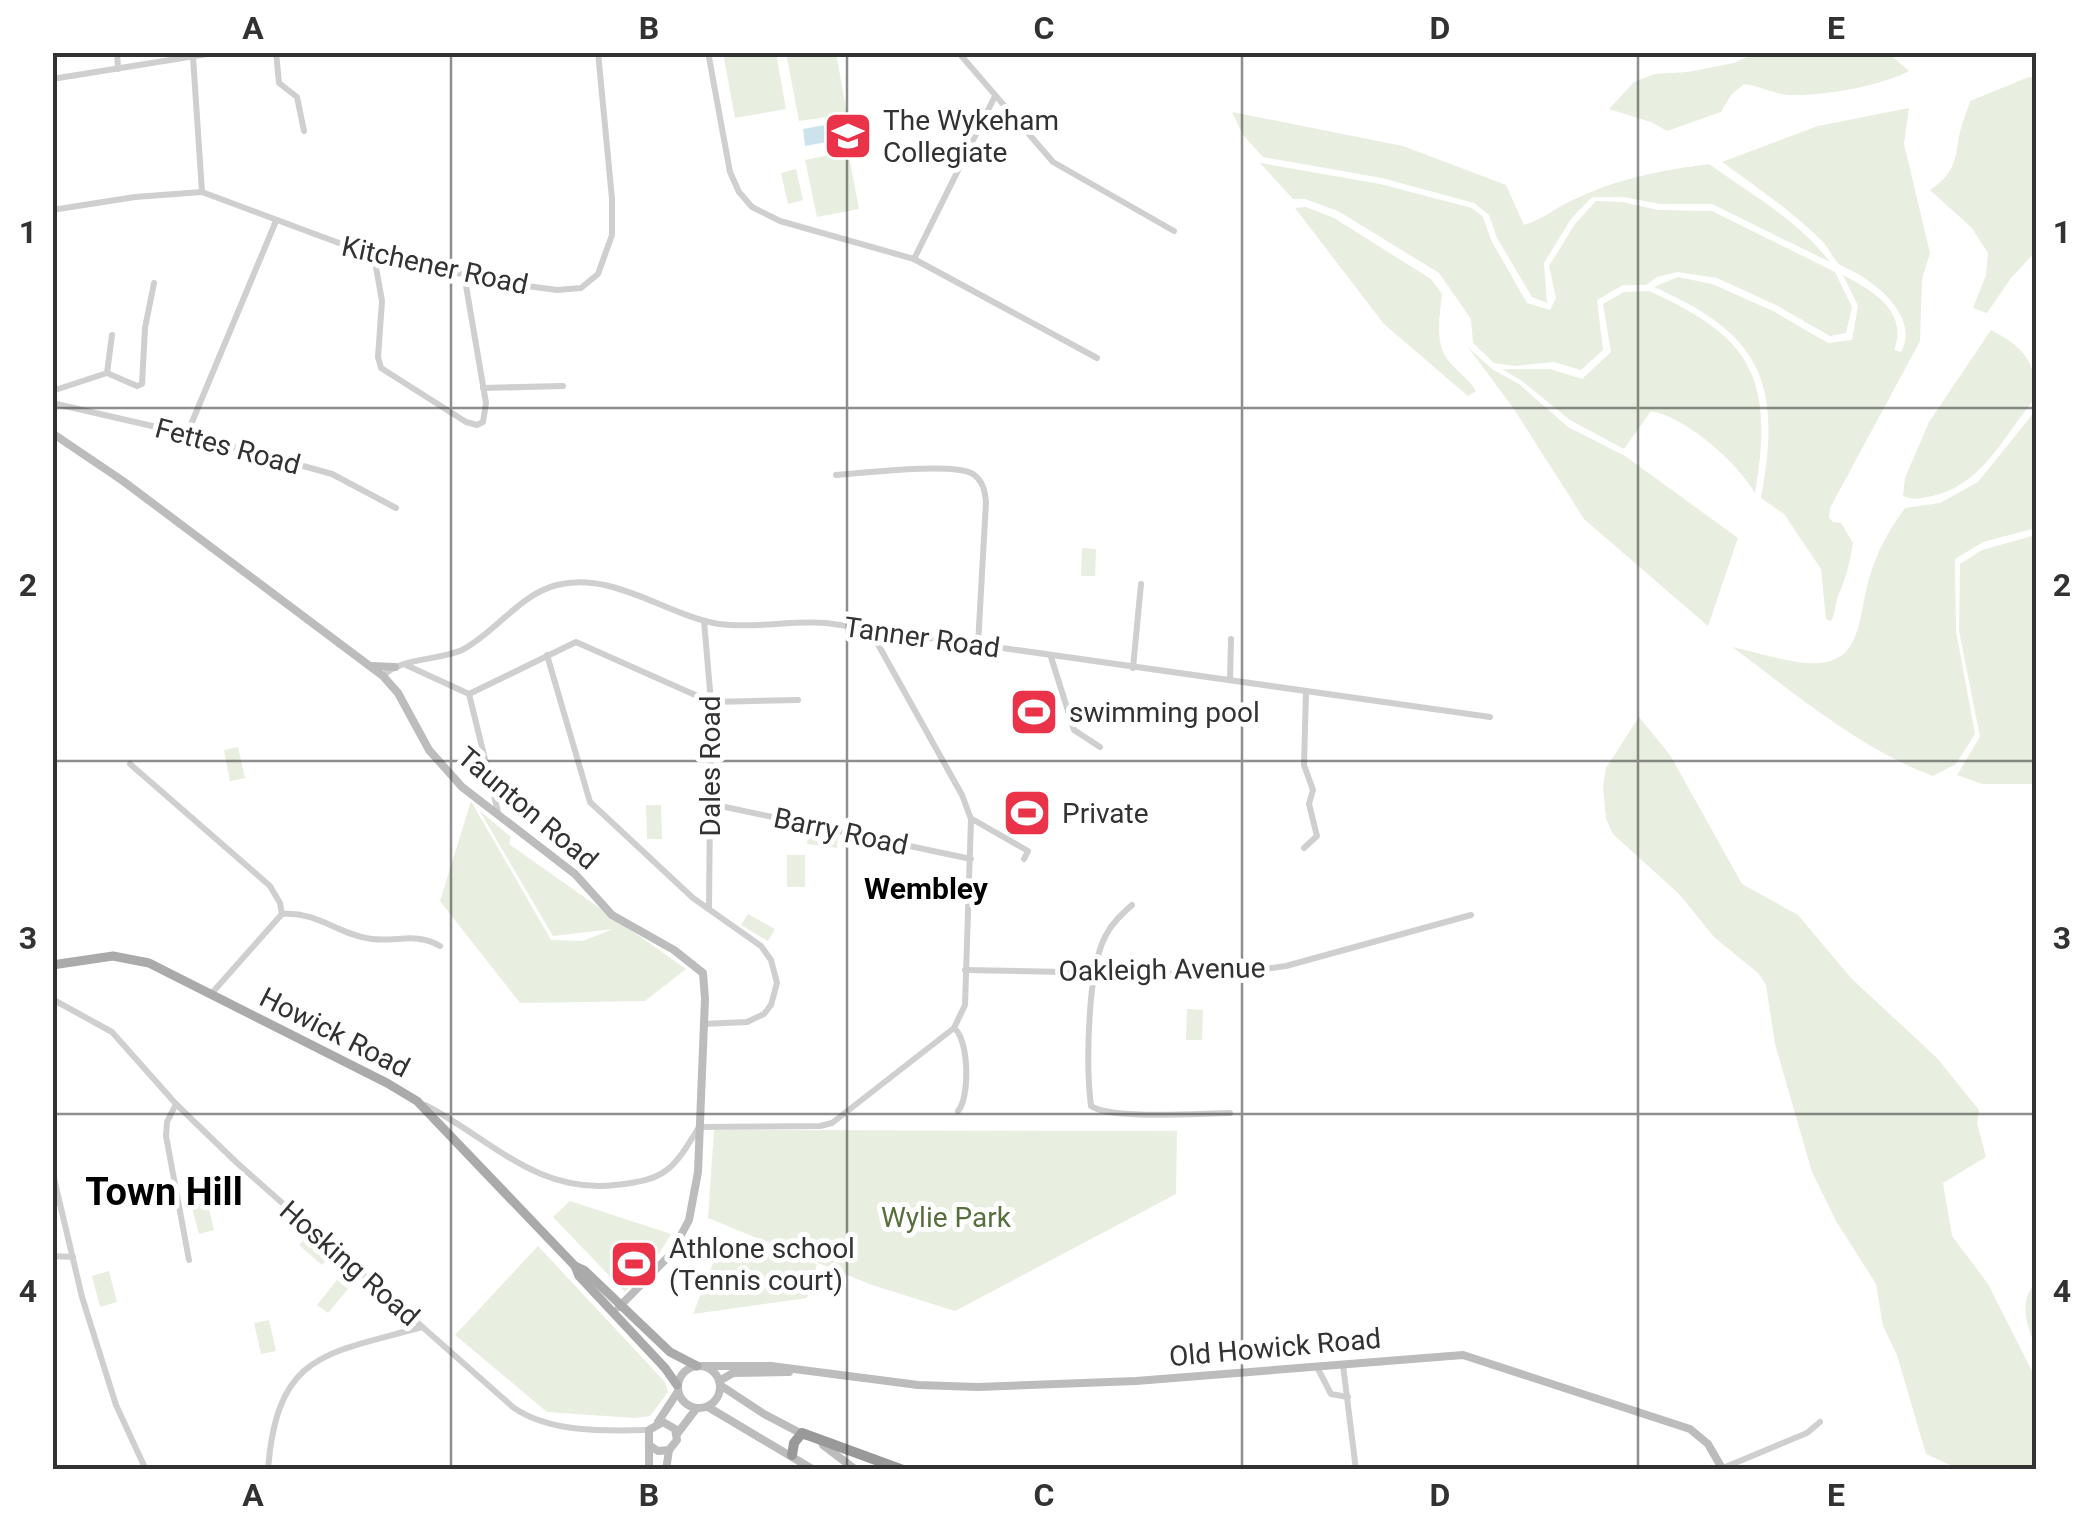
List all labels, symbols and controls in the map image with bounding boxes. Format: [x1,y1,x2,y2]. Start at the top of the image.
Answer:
text: A [242,9,264,47]
text: B [639,9,659,47]
text: C [1034,9,1054,47]
text: D [1430,9,1450,47]
text: E [1827,9,1845,47]
place label: The Wykeham Collegiate [883,104,1059,169]
school or university icon: The Wykeham Collegiate [822,110,874,162]
text: 1 [19,213,37,251]
text: 1 [2053,213,2071,251]
street label: Kitchener Road [339,230,531,301]
street label: Fettes Road [152,411,304,482]
text: 2 [19,566,37,604]
text: 2 [2053,566,2071,604]
street label: Tanner Road [842,610,1002,665]
sports icon: swimming pool [1008,686,1060,738]
street label: Dales Road [694,696,727,836]
place label: swimming pool [1069,696,1260,729]
street label: Taunton Road [451,740,604,877]
sports icon: Private [1001,787,1053,839]
place label: Private [1062,797,1149,830]
street label: Barry Road [771,801,911,862]
district label: Wembley [864,871,989,906]
text: 3 [19,919,37,957]
text: 3 [2053,919,2071,957]
street label: Oakleigh Avenue [1058,951,1266,988]
street label: Howick Road [254,981,415,1084]
district label: Town Hill [85,1170,243,1214]
street label: Hosking Road [273,1194,426,1333]
park label: Wylie Park [881,1201,1012,1234]
place label: Athlone school (Tennis court) [669,1232,855,1297]
sports icon: Athlone school (Tennis court) [608,1238,660,1290]
text: 4 [19,1272,37,1310]
text: 4 [2053,1272,2071,1310]
street label: Old Howick Road [1168,1322,1382,1373]
text: A [242,1476,264,1514]
text: B [639,1476,659,1514]
text: C [1034,1476,1054,1514]
text: D [1430,1476,1450,1514]
text: E [1827,1476,1845,1514]

